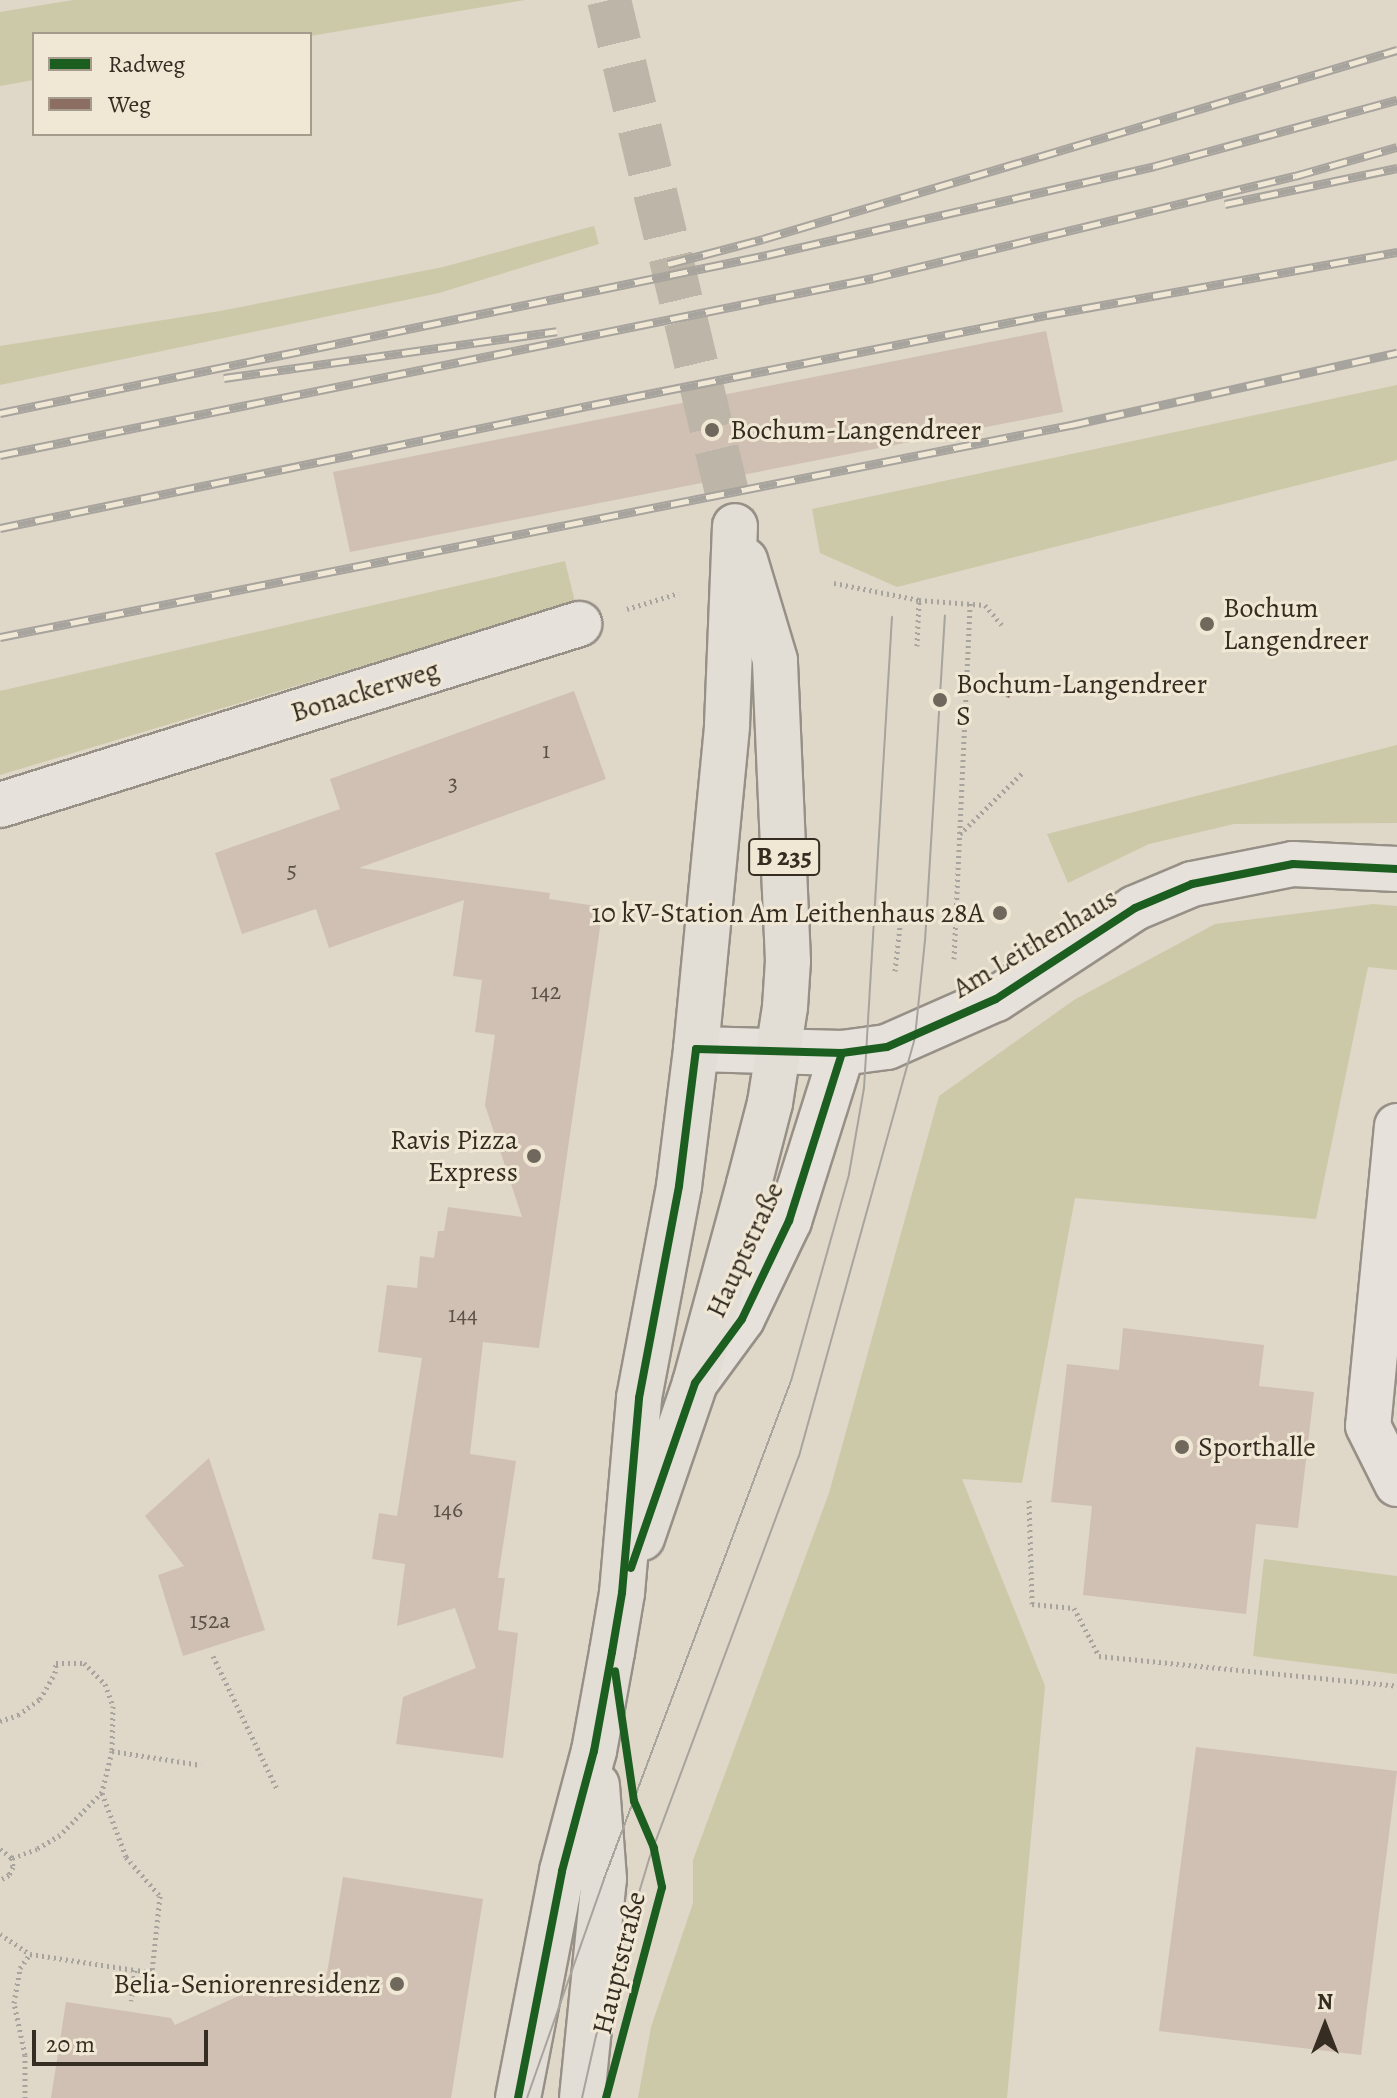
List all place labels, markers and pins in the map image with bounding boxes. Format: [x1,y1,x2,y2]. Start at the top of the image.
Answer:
place label: Bochum-Langendreer [730,413,981,447]
marker: Bochum-Langendreer [701,419,723,441]
place label: Bochum Langendreer [1223,591,1369,657]
marker: Bochum Langendreer [1198,615,1216,633]
place label: Bochum-Langendreer S [956,667,1207,733]
marker: Bochum-Langendreer S [931,691,949,709]
place label: 10 kV-Station Am Leithenhaus 28A [591,896,984,930]
marker: 10 kV-Station Am Leithenhaus 28A [991,904,1009,922]
place label: Ravis Pizza Express [390,1123,518,1189]
marker: Ravis Pizza Express [525,1147,543,1165]
place label: Sporthalle [1198,1430,1316,1464]
marker: Sporthalle [1173,1438,1191,1456]
place label: Belia-Seniorenresidenz [113,1967,381,2001]
marker: Belia-Seniorenresidenz [388,1975,406,1993]

